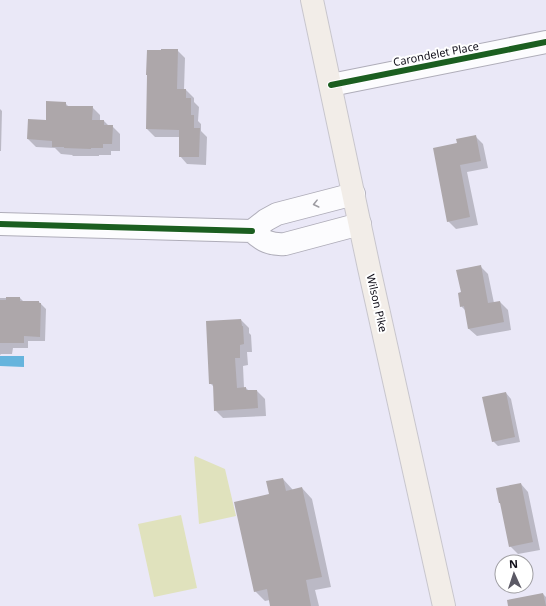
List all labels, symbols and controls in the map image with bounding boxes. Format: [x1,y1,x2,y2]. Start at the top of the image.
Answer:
street label: Carondelet Place [392,38,480,69]
one-way arrow [313,199,320,208]
street label: Wilson Pike [364,272,391,333]
north arrow [494,554,534,594]
text: N [509,556,518,571]

